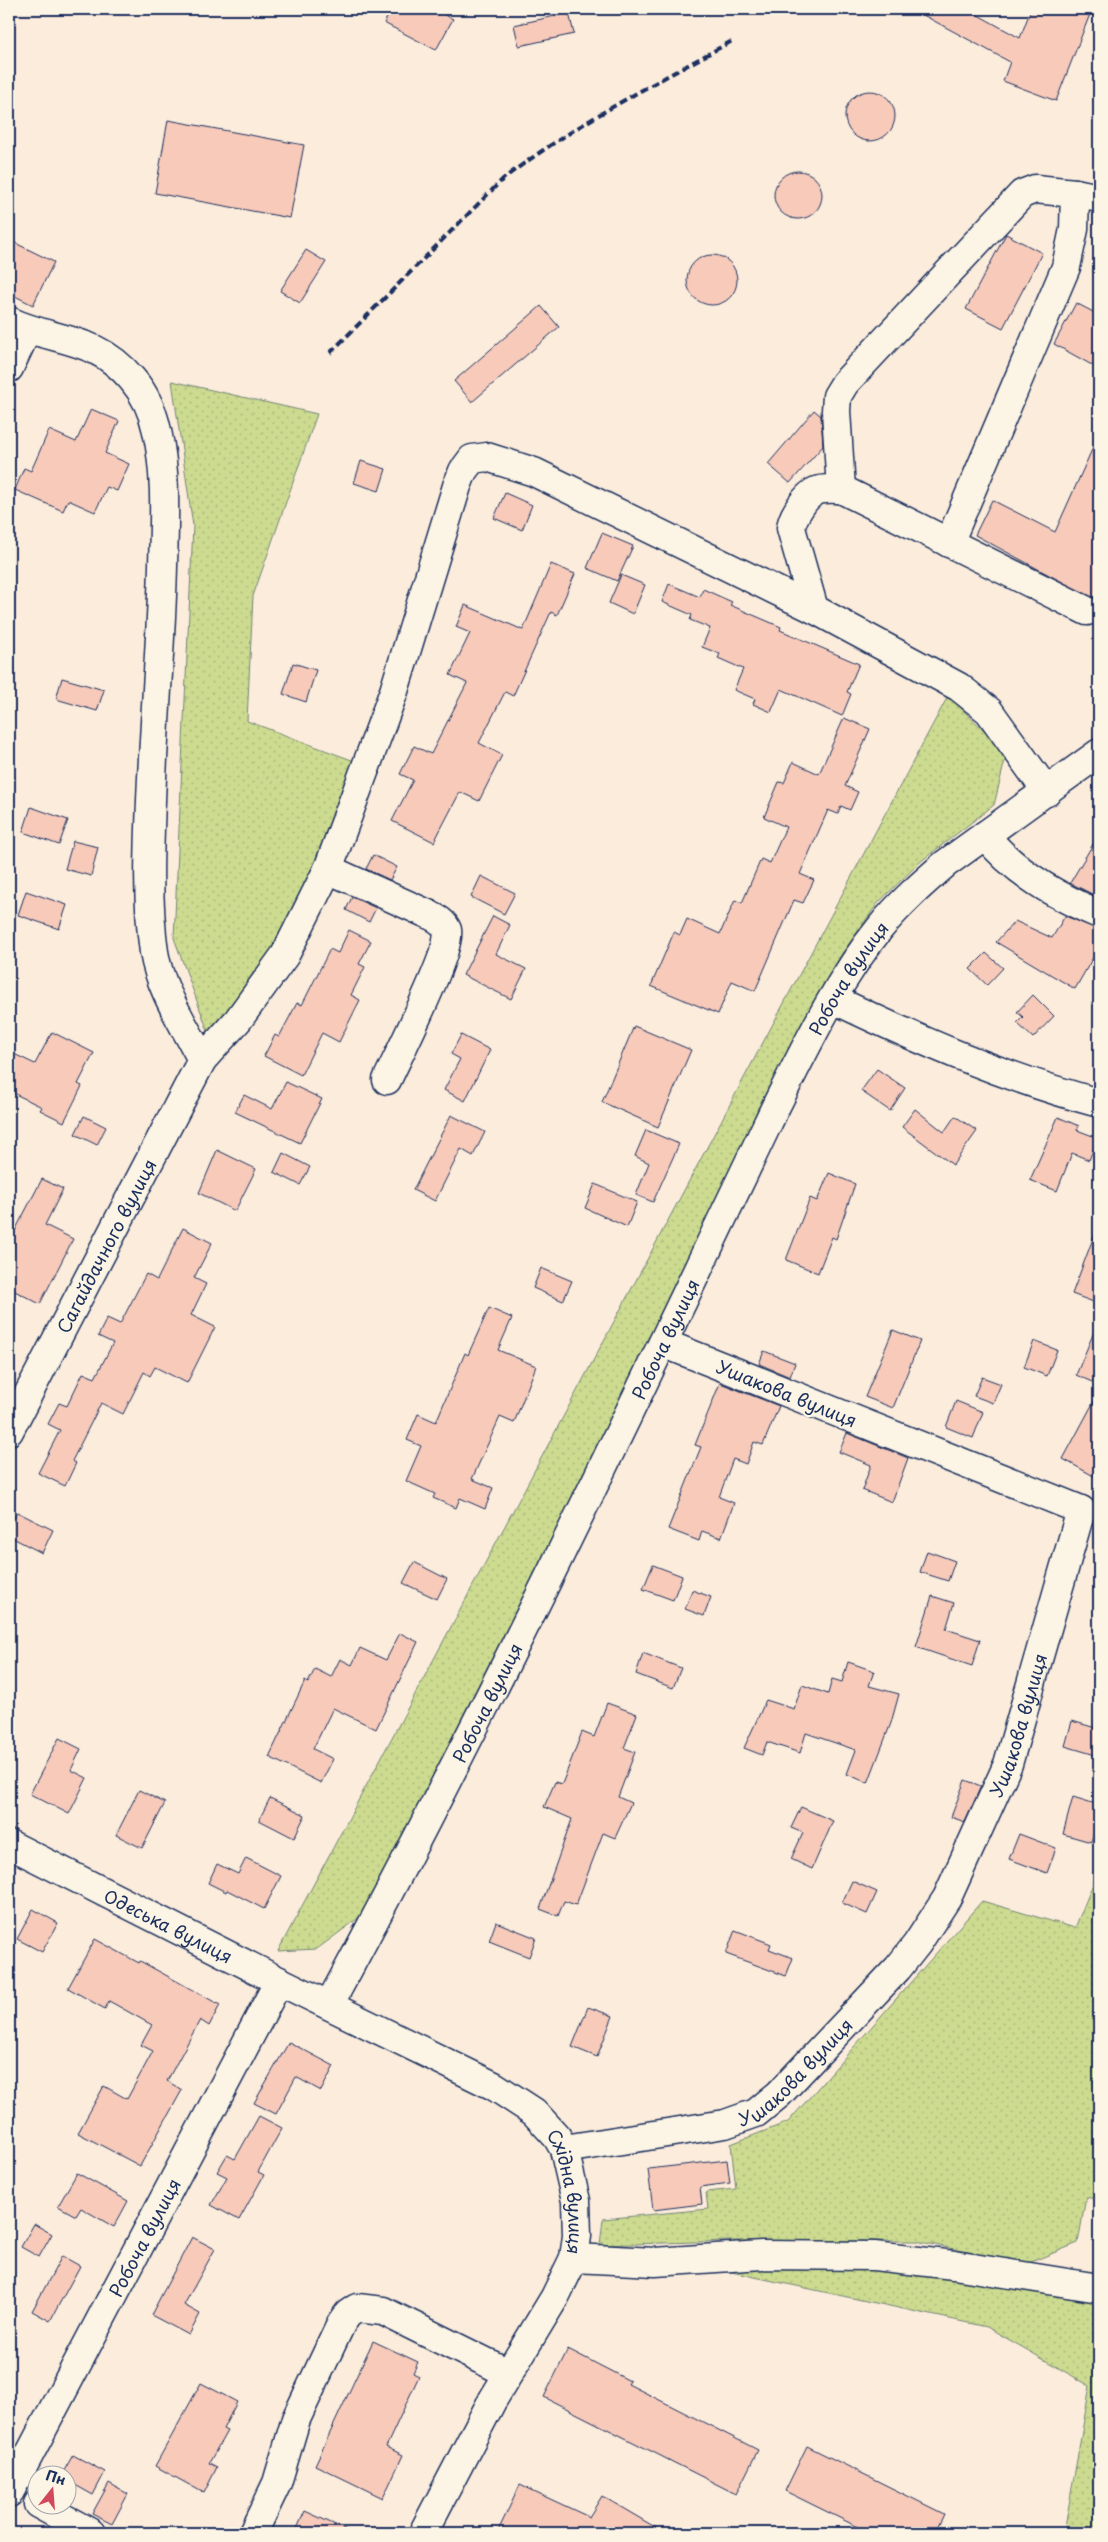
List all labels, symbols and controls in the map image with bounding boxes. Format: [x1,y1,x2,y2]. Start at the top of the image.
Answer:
street label: Робоча вулиця [801,915,894,1040]
street label: Сагайдачного вулиця [49,1154,162,1338]
street label: Робоча вулиця [624,1274,705,1404]
street label: Ушакова вулиця [713,1353,861,1433]
street label: Робоча вулиця [445,1638,528,1767]
street label: Ушакова вулиця [981,1650,1053,1801]
street label: Одеська вулиця [100,1881,238,1969]
street label: Ушакова вулиця [734,2011,858,2132]
street label: Східна вулиця [541,2122,591,2256]
street label: Робоча вулиця [101,2173,186,2302]
north arrow [28,2464,78,2514]
text: Пн [43,2464,69,2490]

